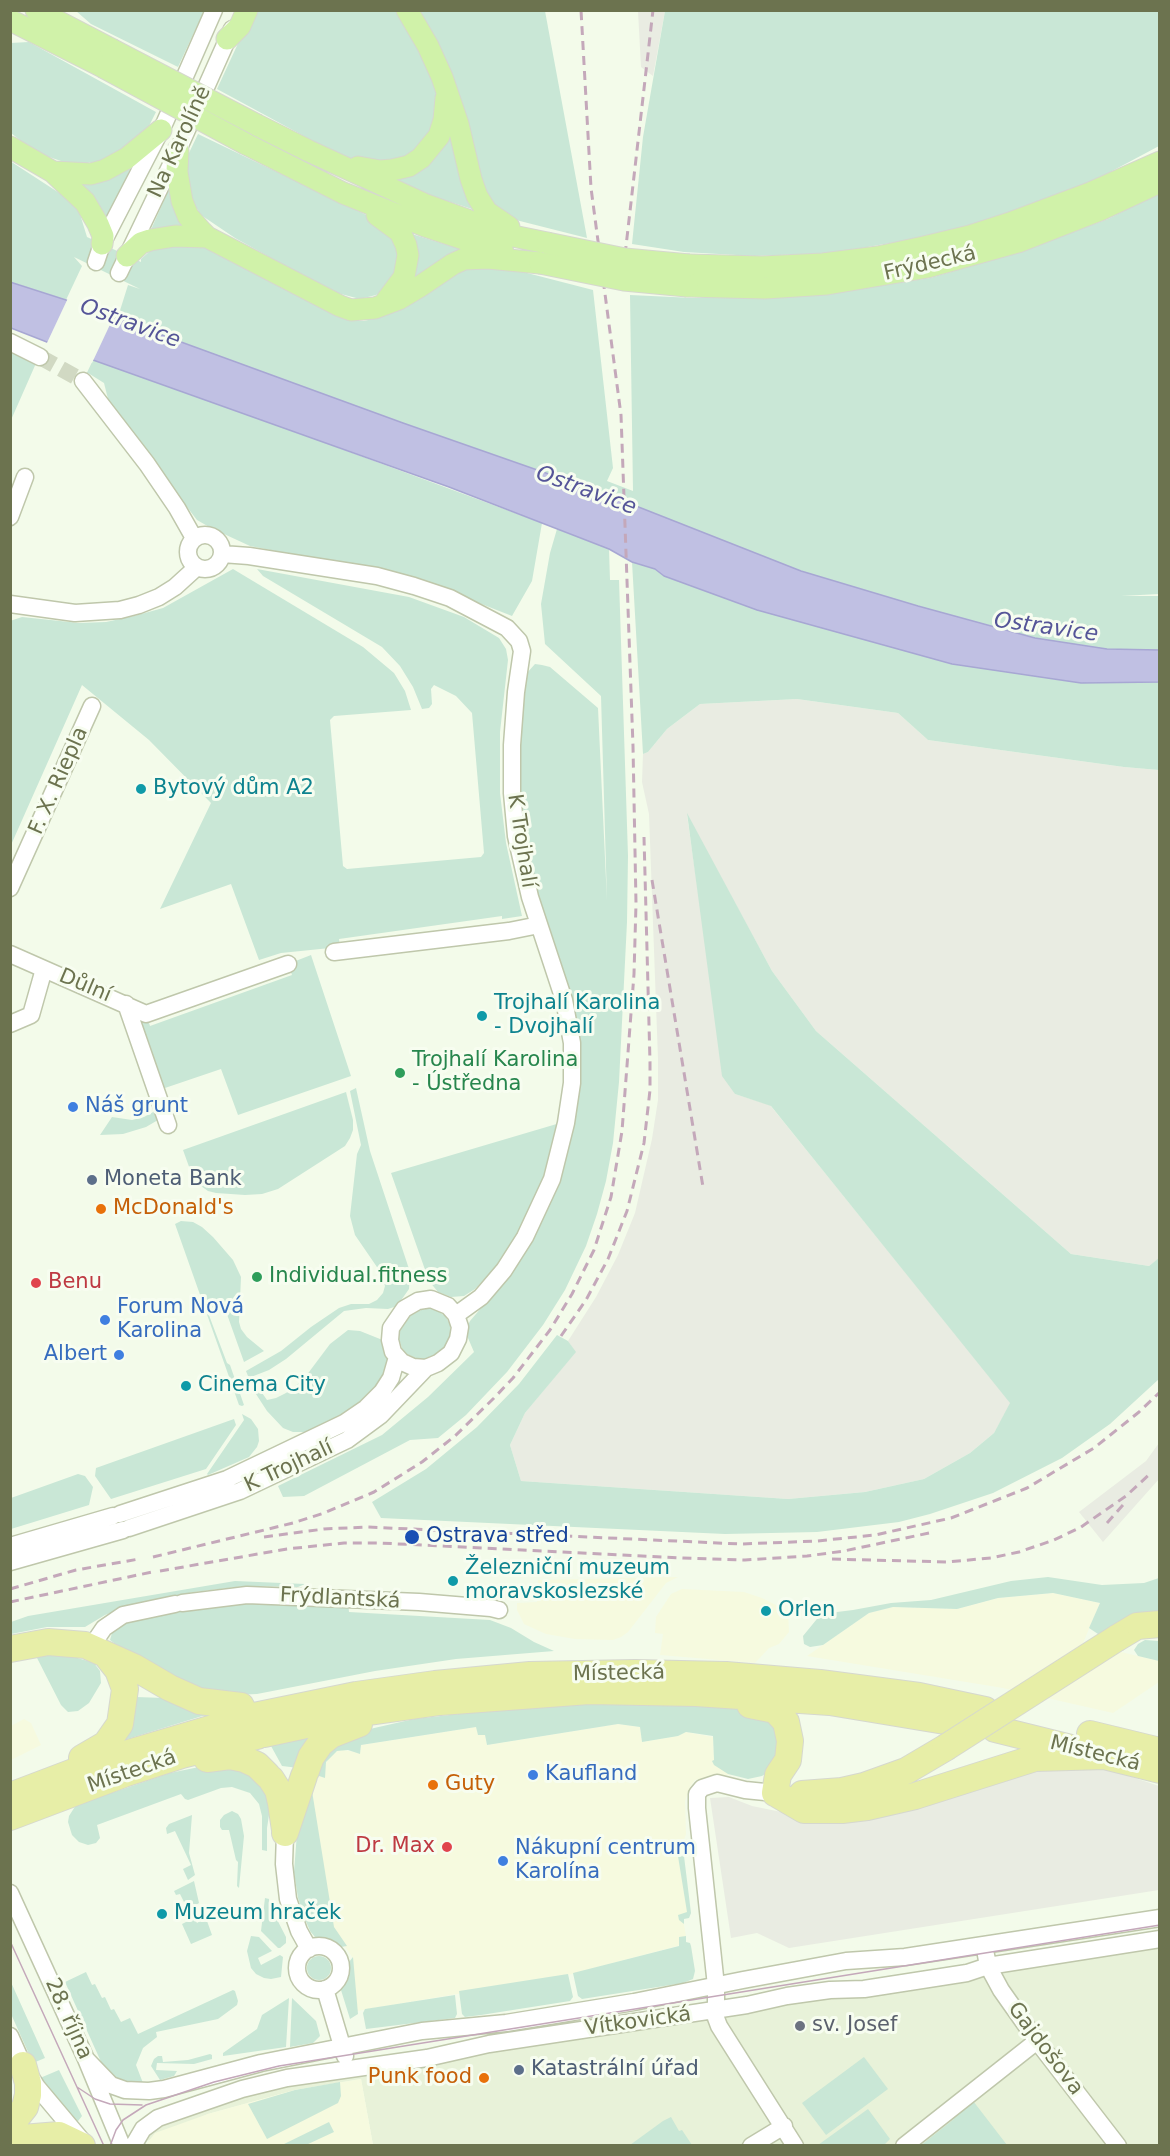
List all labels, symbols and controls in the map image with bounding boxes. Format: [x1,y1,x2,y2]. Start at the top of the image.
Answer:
street label: Na Karolíně [143,82,217,202]
street label: Frýdecká [881,241,979,287]
water label: Ostravice [76,294,184,354]
water label: Ostravice [532,461,640,521]
water label: Ostravice [992,608,1100,648]
street label: F. X. Riepla [24,723,94,839]
place label: Bytový dům A2 [153,776,314,802]
marker: Bytový dům A2 [134,782,148,796]
street label: K Trojhalí [501,792,541,890]
street label: Důlní [55,964,115,1008]
place label: Trojhalí Karolina - Dvojhalí [494,991,660,1041]
marker: Trojhalí Karolina - Dvojhalí [475,1009,489,1023]
place label: Trojhalí Karolina - Ústředna [412,1048,578,1098]
marker: Trojhalí Karolina - Ústředna [393,1066,407,1080]
place label: Náš grunt [85,1094,188,1120]
marker: Náš grunt [66,1100,80,1114]
place label: Moneta Bank [104,1167,242,1193]
marker: Moneta Bank [85,1173,99,1187]
place label: McDonald's [113,1196,234,1222]
marker: McDonald's [94,1202,108,1216]
place label: Individual.fitness [269,1264,448,1290]
place label: Benu [48,1270,102,1296]
marker: Individual.fitness [250,1270,264,1284]
marker: Benu [29,1276,43,1290]
place label: Forum Nová Karolina [117,1295,244,1345]
marker: Forum Nová Karolina [98,1313,112,1327]
place label: Albert [44,1342,107,1368]
marker: Albert [112,1348,126,1362]
place label: Cinema City [198,1373,326,1399]
marker: Cinema City [179,1379,193,1393]
street label: K Trojhalí [241,1436,337,1498]
place label: Ostrava střed [426,1524,569,1550]
marker: Ostrava střed [403,1528,421,1546]
place label: Železniční muzeum moravskoslezské [465,1556,670,1606]
marker: Železniční muzeum moravskoslezské [446,1574,460,1588]
street label: Frýdlantská [279,1583,401,1615]
place label: Orlen [778,1598,835,1624]
marker: Orlen [759,1604,773,1618]
street label: Místecká [573,1661,665,1687]
street label: Místecká [1047,1731,1143,1777]
street label: Místecká [84,1745,180,1799]
place label: Kaufland [545,1762,637,1788]
marker: Kaufland [526,1768,540,1782]
place label: Guty [445,1772,495,1798]
marker: Guty [426,1778,440,1792]
place label: Dr. Max [355,1834,435,1860]
place label: Nákupní centrum Karolína [515,1836,696,1886]
marker: Dr. Max [440,1840,454,1854]
marker: Nákupní centrum Karolína [496,1854,510,1868]
place label: Muzeum hraček [174,1901,341,1927]
marker: Muzeum hraček [155,1907,169,1921]
street label: 28. října [39,1974,97,2064]
street label: Gajdošova [1002,1997,1088,2101]
street label: Vítkovická [583,2002,693,2042]
place label: sv. Josef [812,2013,897,2039]
marker: sv. Josef [793,2019,807,2033]
place label: Katastrální úřad [531,2057,699,2083]
marker: Katastrální úřad [512,2063,526,2077]
place label: Punk food [368,2065,472,2091]
marker: Punk food [477,2071,491,2085]

